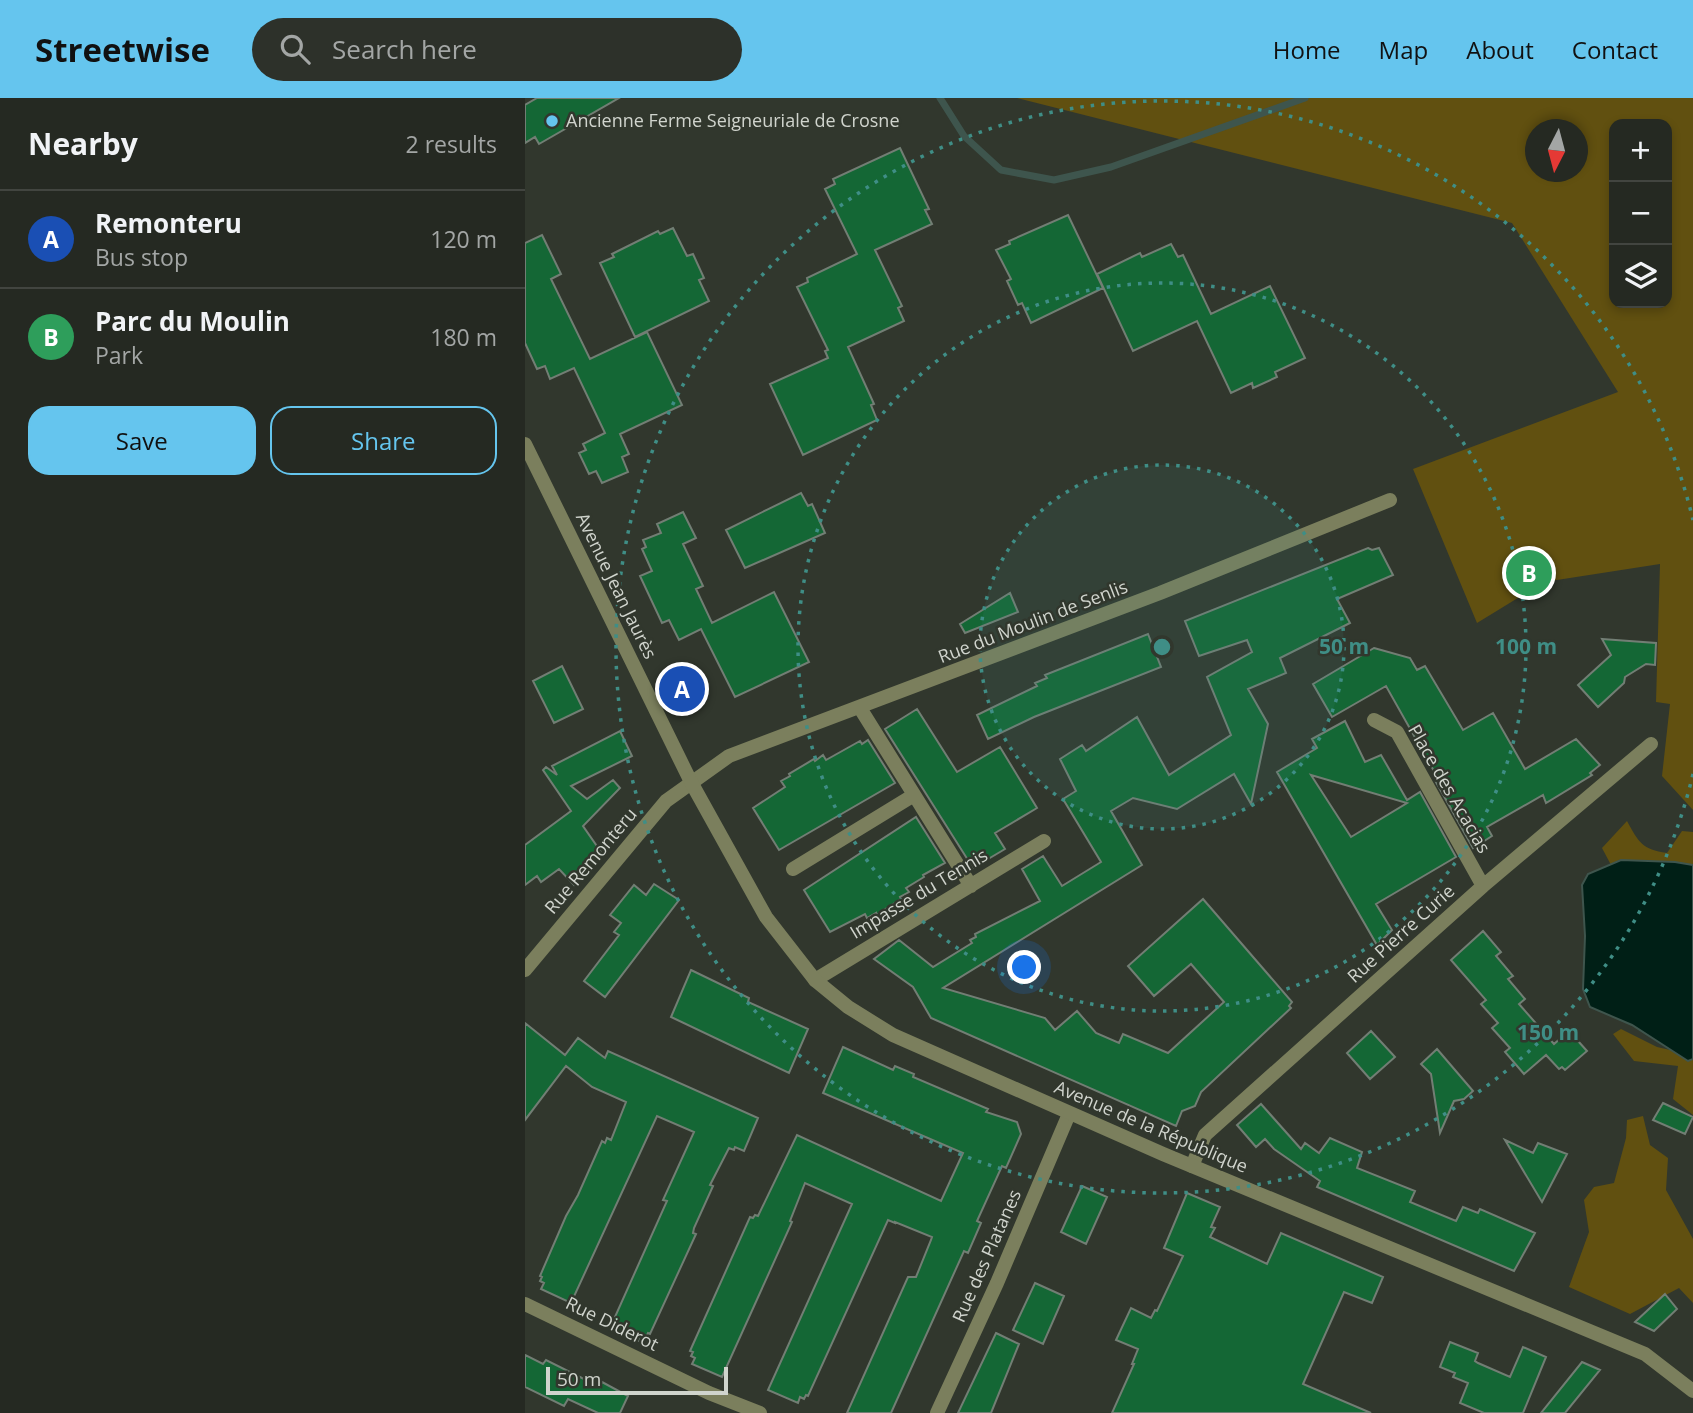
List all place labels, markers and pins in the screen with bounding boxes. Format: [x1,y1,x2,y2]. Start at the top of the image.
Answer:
place label: Ancienne Ferme Seigneuriale de Crosne [566,108,900,132]
marker: Ancienne Ferme Seigneuriale de Crosne [544,113,560,129]
pin: B [1506,547,1552,599]
centre of rings [1150,635,1174,659]
pin: A [659,663,705,715]

